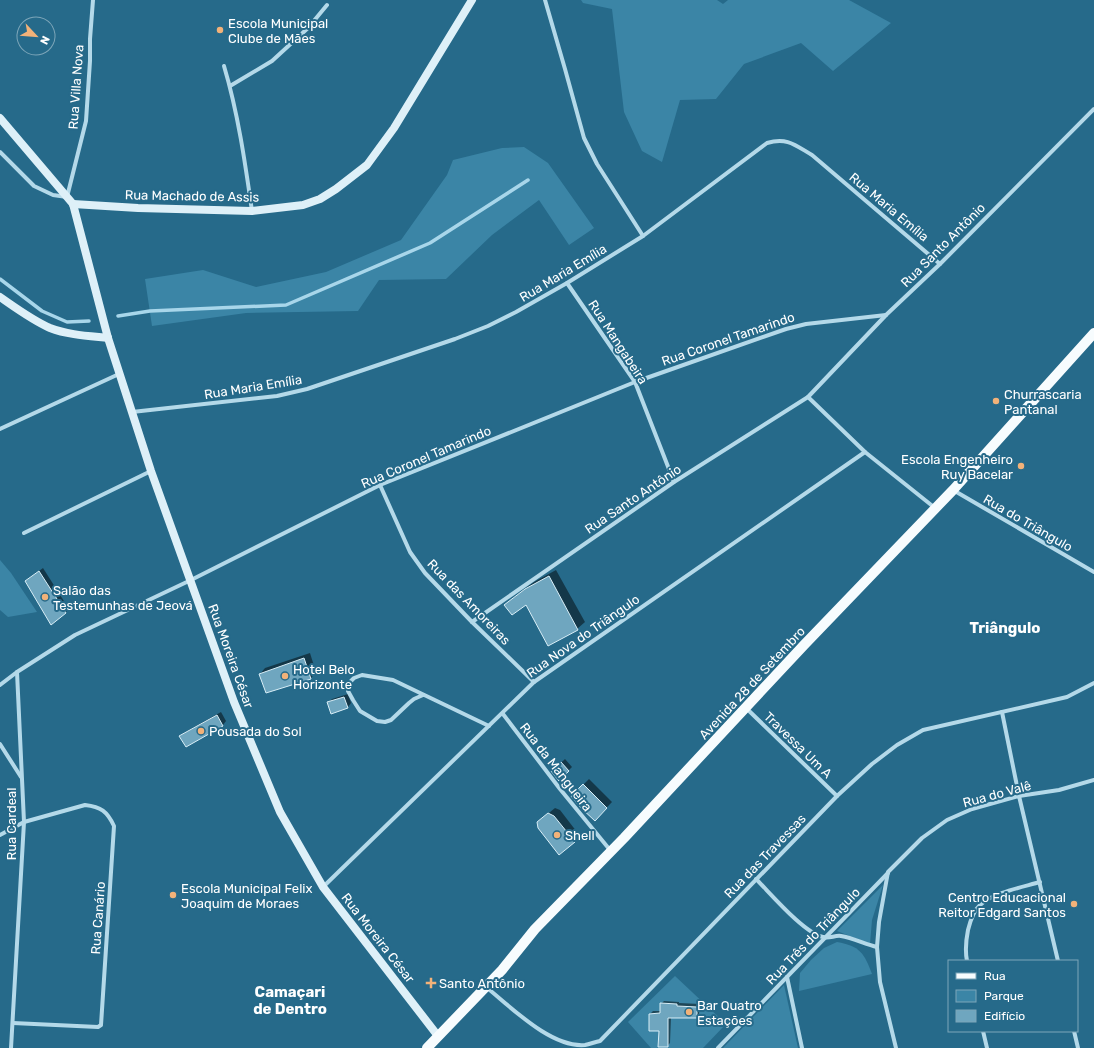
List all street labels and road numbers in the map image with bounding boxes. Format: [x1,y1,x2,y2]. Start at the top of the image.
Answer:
street label: Rua Villa Nova [66,44,86,130]
street label: Rua Maria Emília [846,170,932,244]
street label: Rua Machado de Assis [125,187,260,205]
street label: Rua Santo Antônio [898,200,988,290]
street label: Rua Maria Emília [517,241,609,305]
street label: Rua Mangabeira [584,297,651,387]
street label: Rua Coronel Tamarindo [660,309,796,369]
street label: Rua Maria Emília [203,372,303,402]
street label: Rua Coronel Tamarindo [359,423,493,491]
street label: Rua Santo Antônio [582,461,684,537]
street label: Rua do Triângulo [980,491,1075,556]
street label: Rua das Amoreiras [424,556,514,648]
street label: Rua Nova do Triângulo [524,591,643,681]
street label: Rua Moreira César [205,602,257,710]
street label: Avenida 28 de Setembro [696,624,808,742]
street label: Travessa Um A [761,709,835,781]
street label: Rua da Mangueira [516,720,595,815]
street label: Rua do Valê [961,778,1033,810]
street label: Rua Cardeal [4,788,19,860]
street label: Rua das Travessas [721,811,809,901]
street label: Rua Canário [88,881,108,955]
street label: Rua Três do Triângulo [763,885,864,988]
street label: Rua Moreira César [338,890,418,986]

